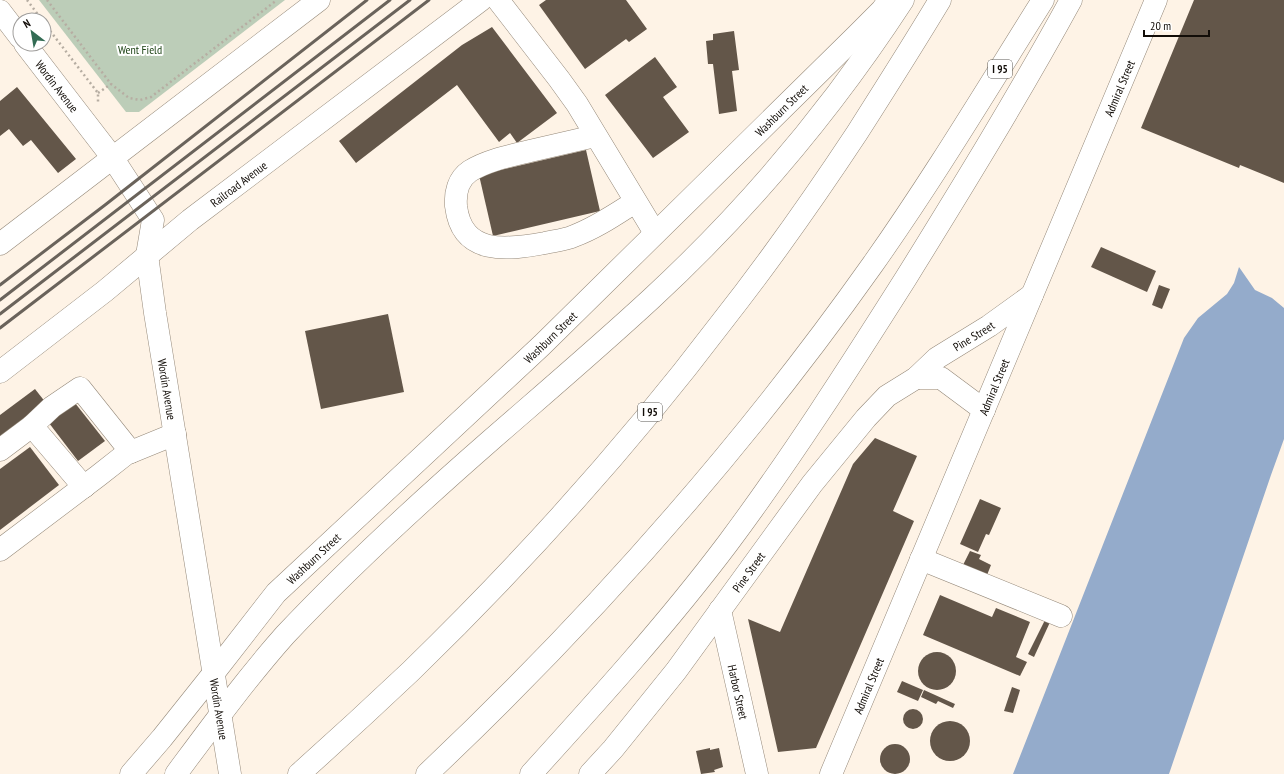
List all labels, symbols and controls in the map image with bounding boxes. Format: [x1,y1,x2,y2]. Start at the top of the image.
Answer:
north arrow [12,12,52,52]
scale bar [1144,12,1209,38]
text: N [21,16,33,31]
text: 20 m [1150,18,1171,33]
park label: Went Field [118,42,162,57]
street label: Wordin Avenue [33,57,82,115]
street label: Admiral Street [1101,57,1138,118]
road number: I 95 [988,60,1012,78]
street label: Washburn Street [751,80,811,139]
street label: Railroad Avenue [207,157,270,210]
street label: Washburn Street [520,307,580,366]
street label: Pine Street [950,317,998,354]
street label: Admiral Street [975,356,1012,417]
street label: Wordin Avenue [155,357,180,421]
road number: I 95 [638,403,662,421]
street label: Washburn Street [283,529,344,587]
street label: Pine Street [729,548,768,595]
street label: Admiral Street [850,654,887,716]
street label: Harbor Street [725,663,752,721]
street label: Wordin Avenue [207,677,232,741]

